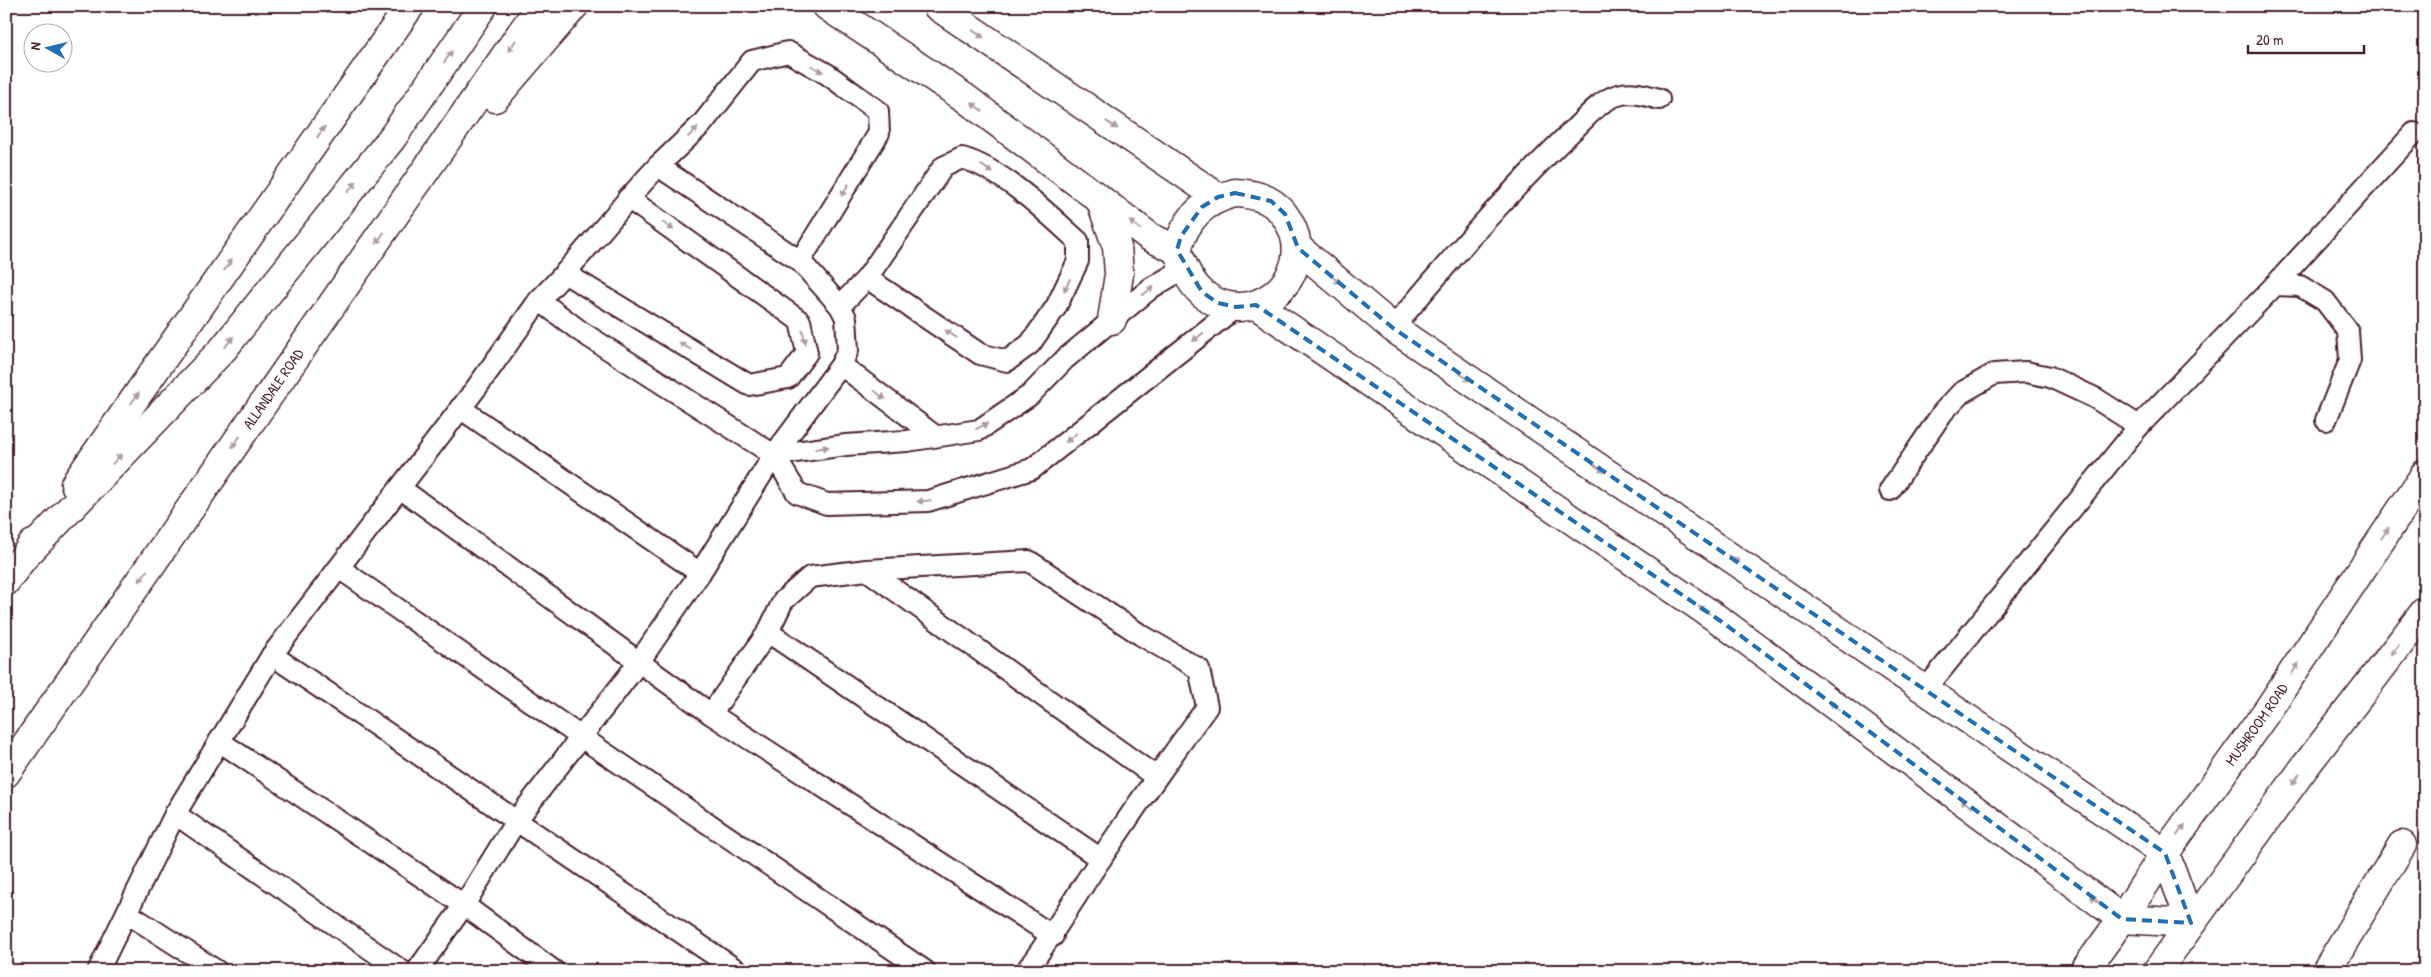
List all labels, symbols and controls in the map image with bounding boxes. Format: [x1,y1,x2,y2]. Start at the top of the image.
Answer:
north arrow [22,22,72,72]
scale bar [2248,22,2365,54]
one-way arrow [971,29,985,39]
text: 20 m [2256,29,2283,50]
one-way arrow [507,40,517,53]
text: N [25,41,45,51]
one-way arrow [443,50,453,63]
one-way arrow [811,64,824,73]
one-way arrow [970,102,984,112]
one-way arrow [1105,120,1119,130]
one-way arrow [316,125,326,139]
one-way arrow [687,126,699,138]
one-way arrow [980,164,994,174]
one-way arrow [347,181,358,194]
one-way arrow [841,183,850,197]
one-way arrow [1129,220,1142,231]
one-way arrow [661,221,674,231]
one-way arrow [375,231,385,245]
one-way arrow [223,258,233,272]
one-way arrow [1328,274,1341,285]
one-way arrow [1063,278,1071,292]
one-way arrow [1141,286,1155,296]
one-way arrow [944,329,957,339]
one-way arrow [800,330,808,345]
one-way arrow [1192,332,1205,343]
one-way arrow [223,335,234,348]
one-way arrow [679,342,692,351]
street label: ALLANDALE ROAD [238,344,309,433]
one-way arrow [1458,372,1471,382]
one-way arrow [873,390,887,400]
one-way arrow [130,391,140,405]
one-way arrow [975,422,990,430]
one-way arrow [1065,433,1078,444]
one-way arrow [231,435,241,449]
one-way arrow [814,444,830,452]
one-way arrow [111,454,123,466]
one-way arrow [1592,463,1606,473]
one-way arrow [916,497,932,505]
one-way arrow [2380,526,2390,540]
one-way arrow [1727,554,1740,564]
one-way arrow [138,569,148,582]
one-way arrow [1698,605,1711,615]
one-way arrow [2390,643,2400,657]
one-way arrow [2290,662,2300,675]
street label: MUSHROOM ROAD [2220,678,2293,770]
one-way arrow [1829,701,1842,712]
one-way arrow [2291,772,2301,786]
one-way arrow [1959,798,1973,808]
one-way arrow [2176,823,2186,837]
one-way arrow [2089,895,2103,905]

